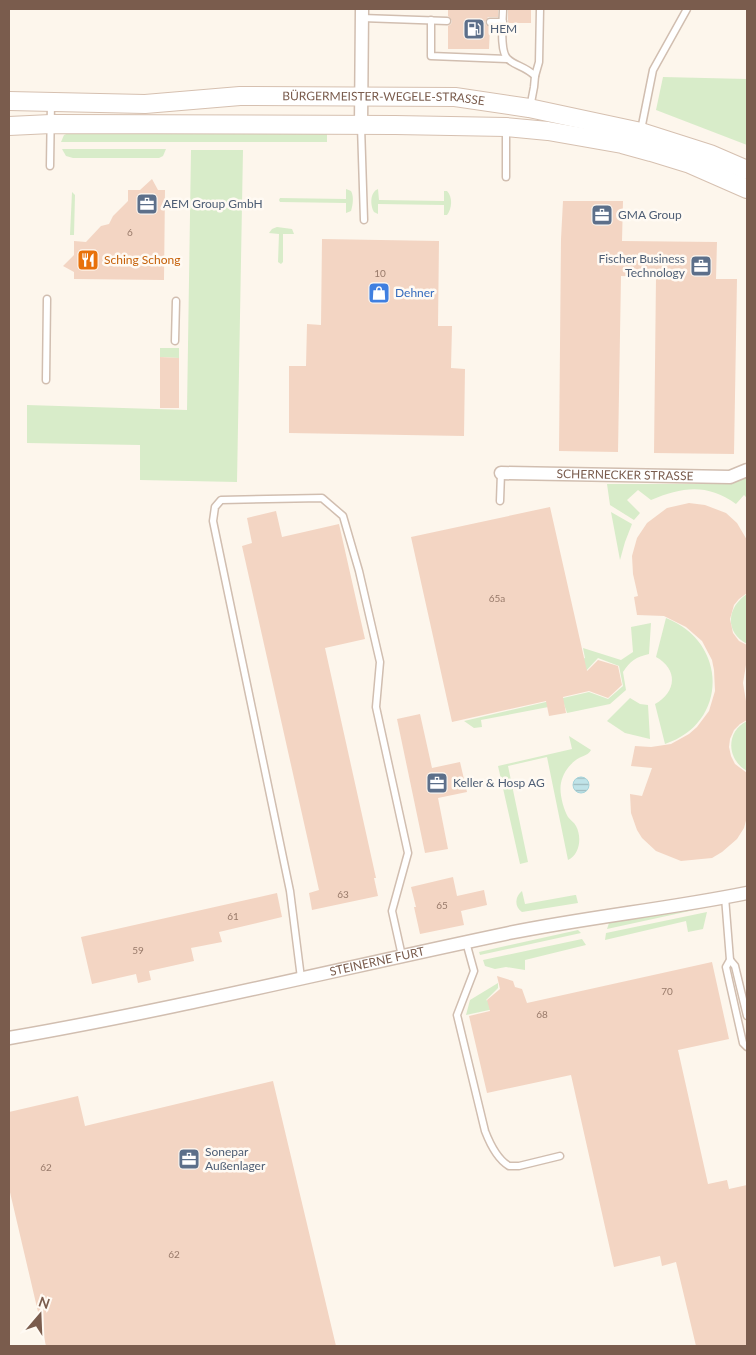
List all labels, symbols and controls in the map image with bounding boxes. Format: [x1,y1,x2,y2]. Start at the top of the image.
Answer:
fuel station icon: HEM [462,17,486,41]
place label: HEM [490,21,517,36]
street label: BÜRGERMEISTER-WEGELE-STRASSE [282,88,486,108]
office icon: AEM Group GmbH [135,192,159,216]
place label: AEM Group GmbH [163,196,263,211]
office icon: GMA Group [590,203,614,227]
place label: GMA Group [618,207,682,222]
house number: 6 [127,226,133,238]
restaurant icon: Sching Schong [76,248,100,272]
place label: Fischer Business Technology [598,251,686,280]
place label: Sching Schong [104,252,180,267]
office icon: Fischer Business Technology [689,254,713,278]
house number: 10 [374,267,386,279]
shop icon: Dehner [367,281,391,305]
place label: Dehner [395,285,435,300]
street label: SCHERNECKER STRASSE [556,466,694,483]
house number: 65a [489,592,505,604]
office icon: Keller & Hosp AG [425,771,449,795]
place label: Keller & Hosp AG [453,775,545,790]
house number: 63 [337,888,349,900]
house number: 65 [436,899,448,911]
house number: 61 [227,910,239,922]
street label: STEINERNE FURT [328,943,426,979]
house number: 59 [132,944,144,956]
house number: 70 [661,985,673,997]
house number: 68 [536,1008,548,1020]
place label: Sonepar Außenlager [205,1144,266,1173]
office icon: Sonepar Außenlager [177,1147,201,1171]
house number: 62 [40,1161,52,1173]
house number: 62 [168,1248,180,1260]
north arrow [15,1290,65,1340]
text: N [37,1292,52,1312]

